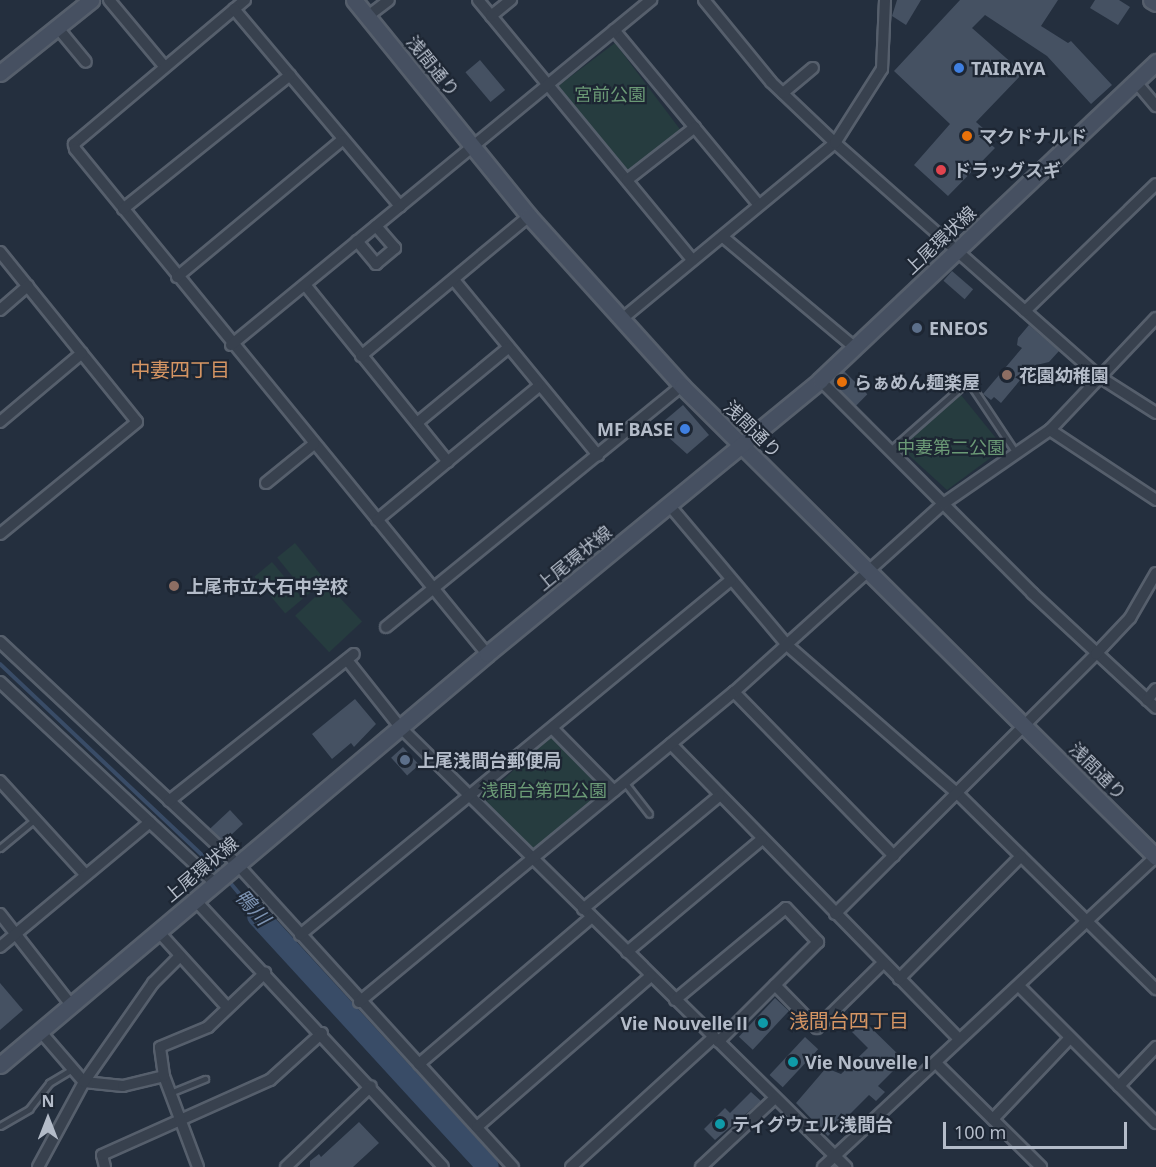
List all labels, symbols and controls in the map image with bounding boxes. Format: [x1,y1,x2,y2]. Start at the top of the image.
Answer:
street label: 浅間通り [402,31,464,101]
place label: TAIRAYA [971,57,1045,79]
marker: TAIRAYA [952,61,966,75]
park label: 宮前公園 [574,83,646,105]
place label: マクドナルド [979,125,1087,147]
marker: マクドナルド [960,129,974,143]
place label: ドラッグスギ [953,159,1061,181]
marker: ドラッグスギ [934,163,948,177]
street label: 上尾環状線 [900,201,980,279]
place label: ENEOS [929,317,988,339]
marker: ENEOS [910,321,924,335]
district label: 中妻四丁目 [130,357,230,381]
place label: 花園幼稚園 [1019,364,1109,386]
marker: 花園幼稚園 [1000,368,1014,382]
place label: らぁめん麺楽屋 [854,371,980,393]
marker: らぁめん麺楽屋 [835,375,849,389]
street label: 浅間通り [720,396,786,462]
place label: MF BASE [597,418,673,440]
marker: MF BASE [678,422,692,436]
park label: 中妻第二公園 [897,436,1005,458]
street label: 上尾環状線 [532,521,616,595]
place label: 上尾市立大石中学校 [186,575,348,597]
marker: 上尾市立大石中学校 [167,579,181,593]
street label: 浅間通り [1065,738,1131,804]
place label: 上尾浅間台郵便局 [417,749,561,771]
marker: 上尾浅間台郵便局 [398,753,412,767]
park label: 浅間台第四公園 [481,779,607,801]
street label: 上尾環状線 [160,832,242,906]
water label: 鴨川 [231,884,275,930]
district label: 浅間台四丁目 [789,1008,909,1032]
place label: Vie NouvelleⅡ [620,1012,751,1034]
marker: Vie NouvelleⅡ [756,1016,770,1030]
place label: Vie NouvelleⅠ [805,1051,936,1073]
marker: Vie NouvelleⅠ [786,1055,800,1069]
north arrow [18,1089,78,1149]
text: N [41,1090,55,1112]
scale bar [946,1110,1130,1148]
place label: ティグウェル浅間台 [732,1113,894,1135]
marker: ティグウェル浅間台 [713,1117,727,1131]
text: 100 m [954,1120,1006,1144]

